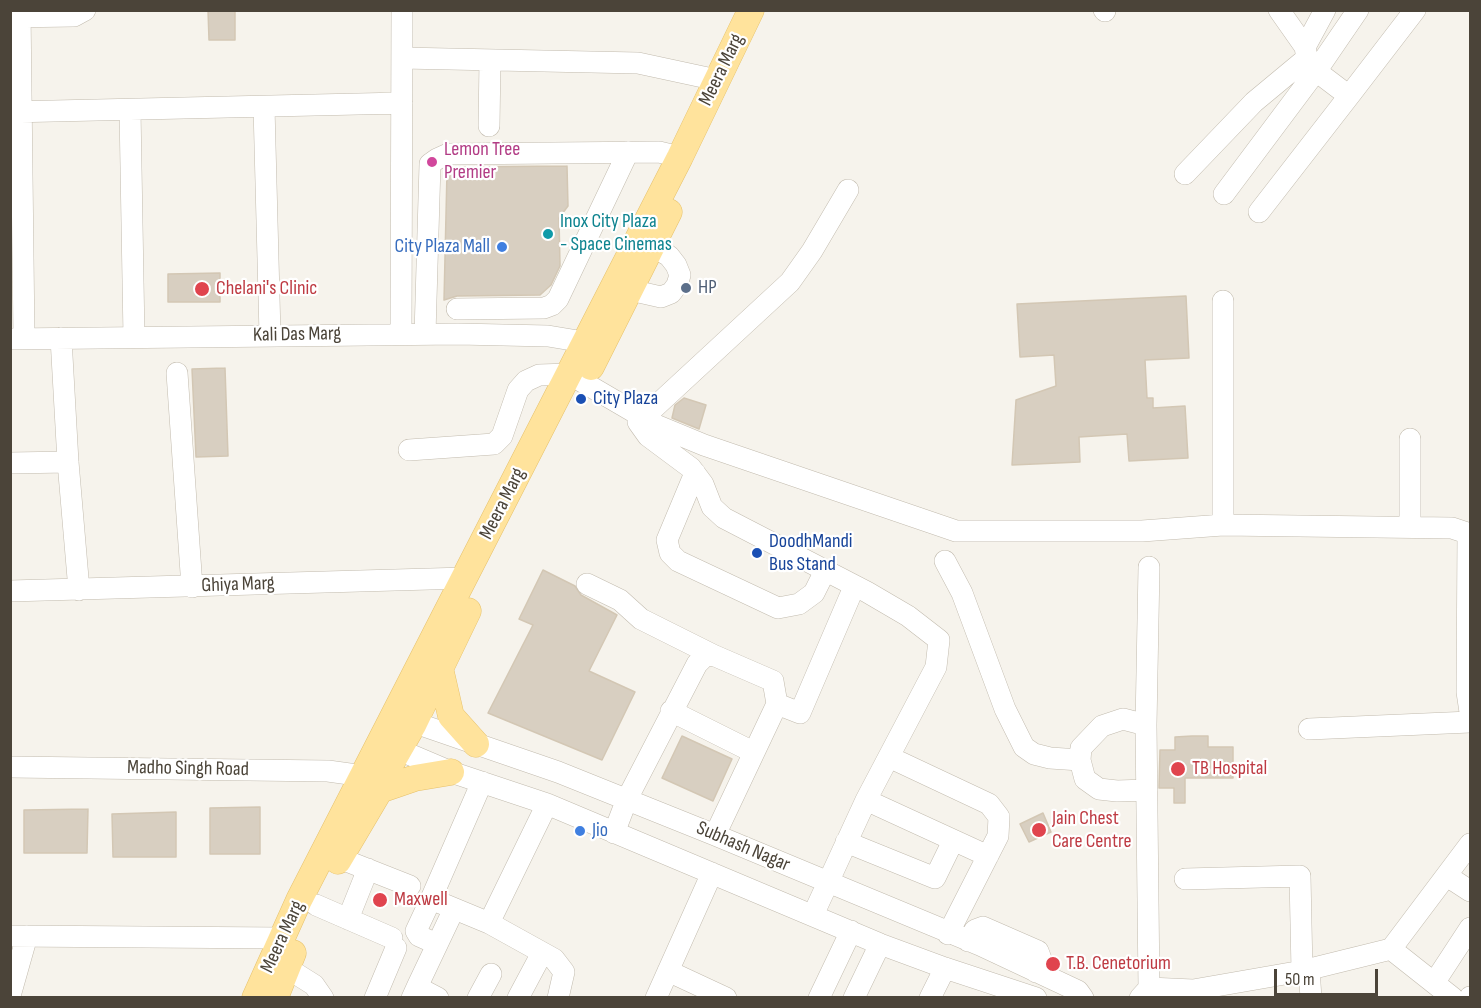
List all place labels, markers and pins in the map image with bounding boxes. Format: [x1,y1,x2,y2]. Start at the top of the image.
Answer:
place label: Lemon Tree Premier [444,138,520,185]
marker: Lemon Tree Premier [425,155,439,169]
place label: Inox City Plaza - Space Cinemas [560,210,672,257]
marker: Inox City Plaza - Space Cinemas [541,227,555,241]
place label: City Plaza Mall [395,235,490,259]
marker: City Plaza Mall [495,240,509,254]
place label: HP [698,276,717,300]
place label: Chelani's Clinic [216,277,317,301]
marker: Chelani's Clinic [193,280,211,298]
marker: HP [679,281,693,295]
place label: City Plaza [593,387,658,411]
marker: City Plaza [574,392,588,406]
place label: DoodhMandi Bus Stand [769,530,853,577]
marker: DoodhMandi Bus Stand [750,546,764,560]
place label: TB Hospital [1192,757,1267,781]
marker: TB Hospital [1169,760,1187,778]
place label: Jain Chest Care Centre [1052,807,1132,854]
place label: Jio [592,819,608,843]
marker: Jain Chest Care Centre [1030,821,1048,839]
marker: Jio [573,824,587,838]
place label: Maxwell [394,888,448,912]
marker: Maxwell [371,891,389,909]
place label: T.B. Cenetorium [1066,952,1171,976]
marker: T.B. Cenetorium [1044,955,1062,973]

